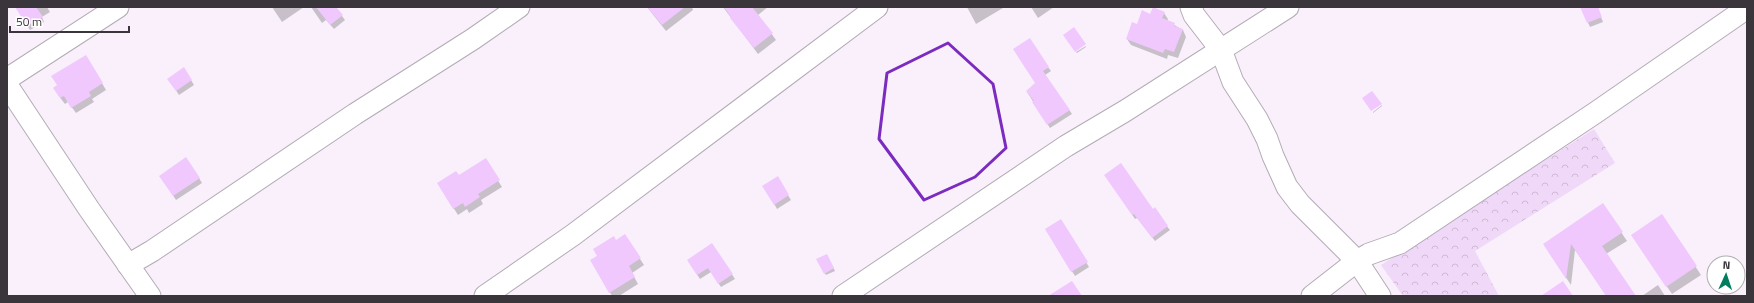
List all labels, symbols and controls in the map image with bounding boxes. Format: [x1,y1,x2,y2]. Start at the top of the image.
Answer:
scale bar [10,8,129,34]
text: 50 m [16,12,42,31]
north arrow [1706,255,1746,295]
text: N [1722,257,1731,273]

